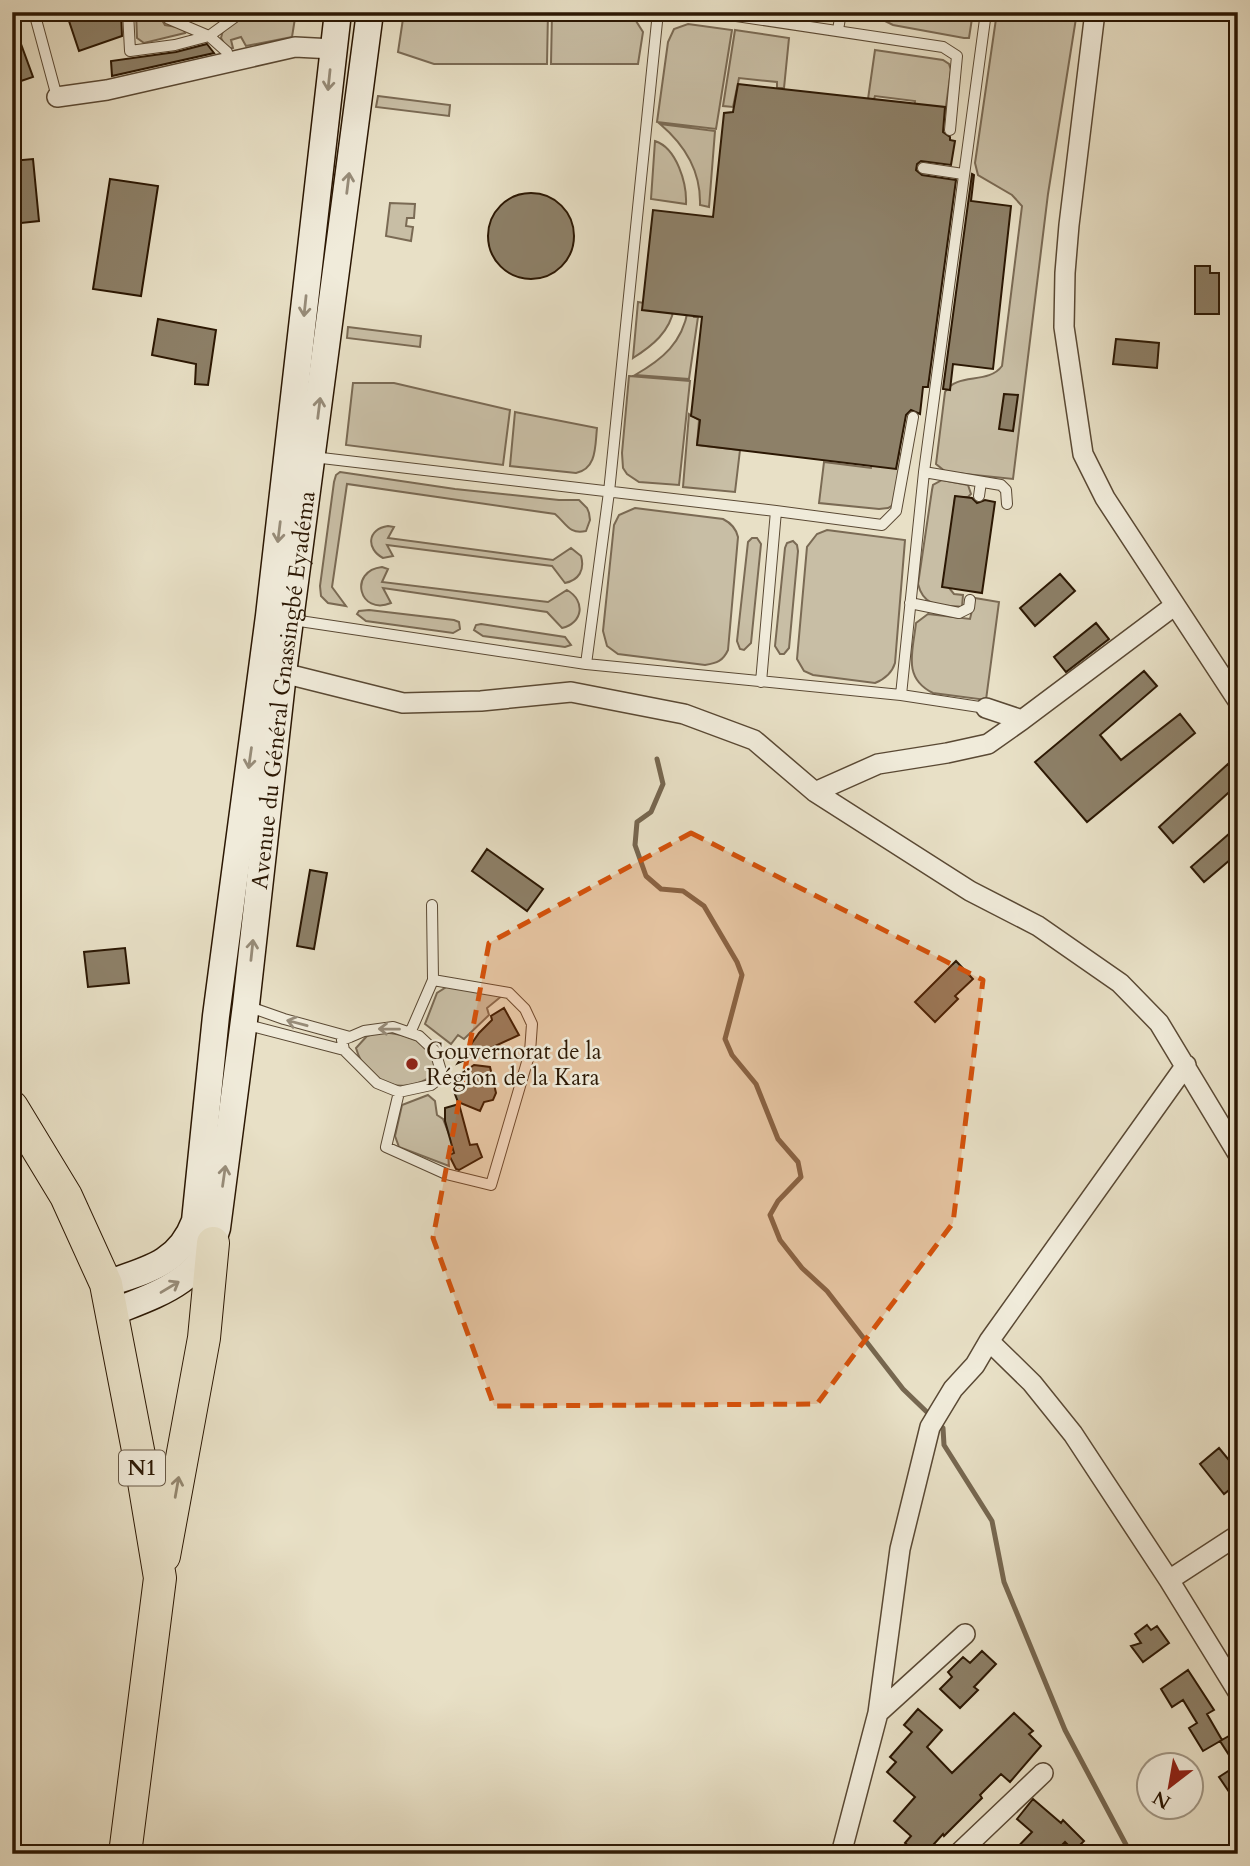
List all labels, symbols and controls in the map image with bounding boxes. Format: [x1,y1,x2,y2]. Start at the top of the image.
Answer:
one-way arrow [323,68,336,91]
one-way arrow [342,172,355,194]
one-way arrow [299,294,312,317]
one-way arrow [313,397,326,420]
street label: Avenue du Général Gnassingbé Eyadéma [244,489,322,891]
one-way arrow [272,520,285,543]
one-way arrow [243,746,256,769]
one-way arrow [246,939,259,962]
one-way arrow [287,1015,309,1028]
one-way arrow [378,1023,401,1036]
place label: Gouvernorat de la Région de la Kara [426,1036,602,1093]
marker: Gouvernorat de la Région de la Kara [404,1056,420,1072]
one-way arrow [217,1165,230,1188]
one-way arrow [159,1280,179,1294]
road number: N1 [119,1450,165,1486]
one-way arrow [171,1476,184,1499]
north arrow [1134,1750,1204,1820]
text: N [1148,1784,1176,1815]

